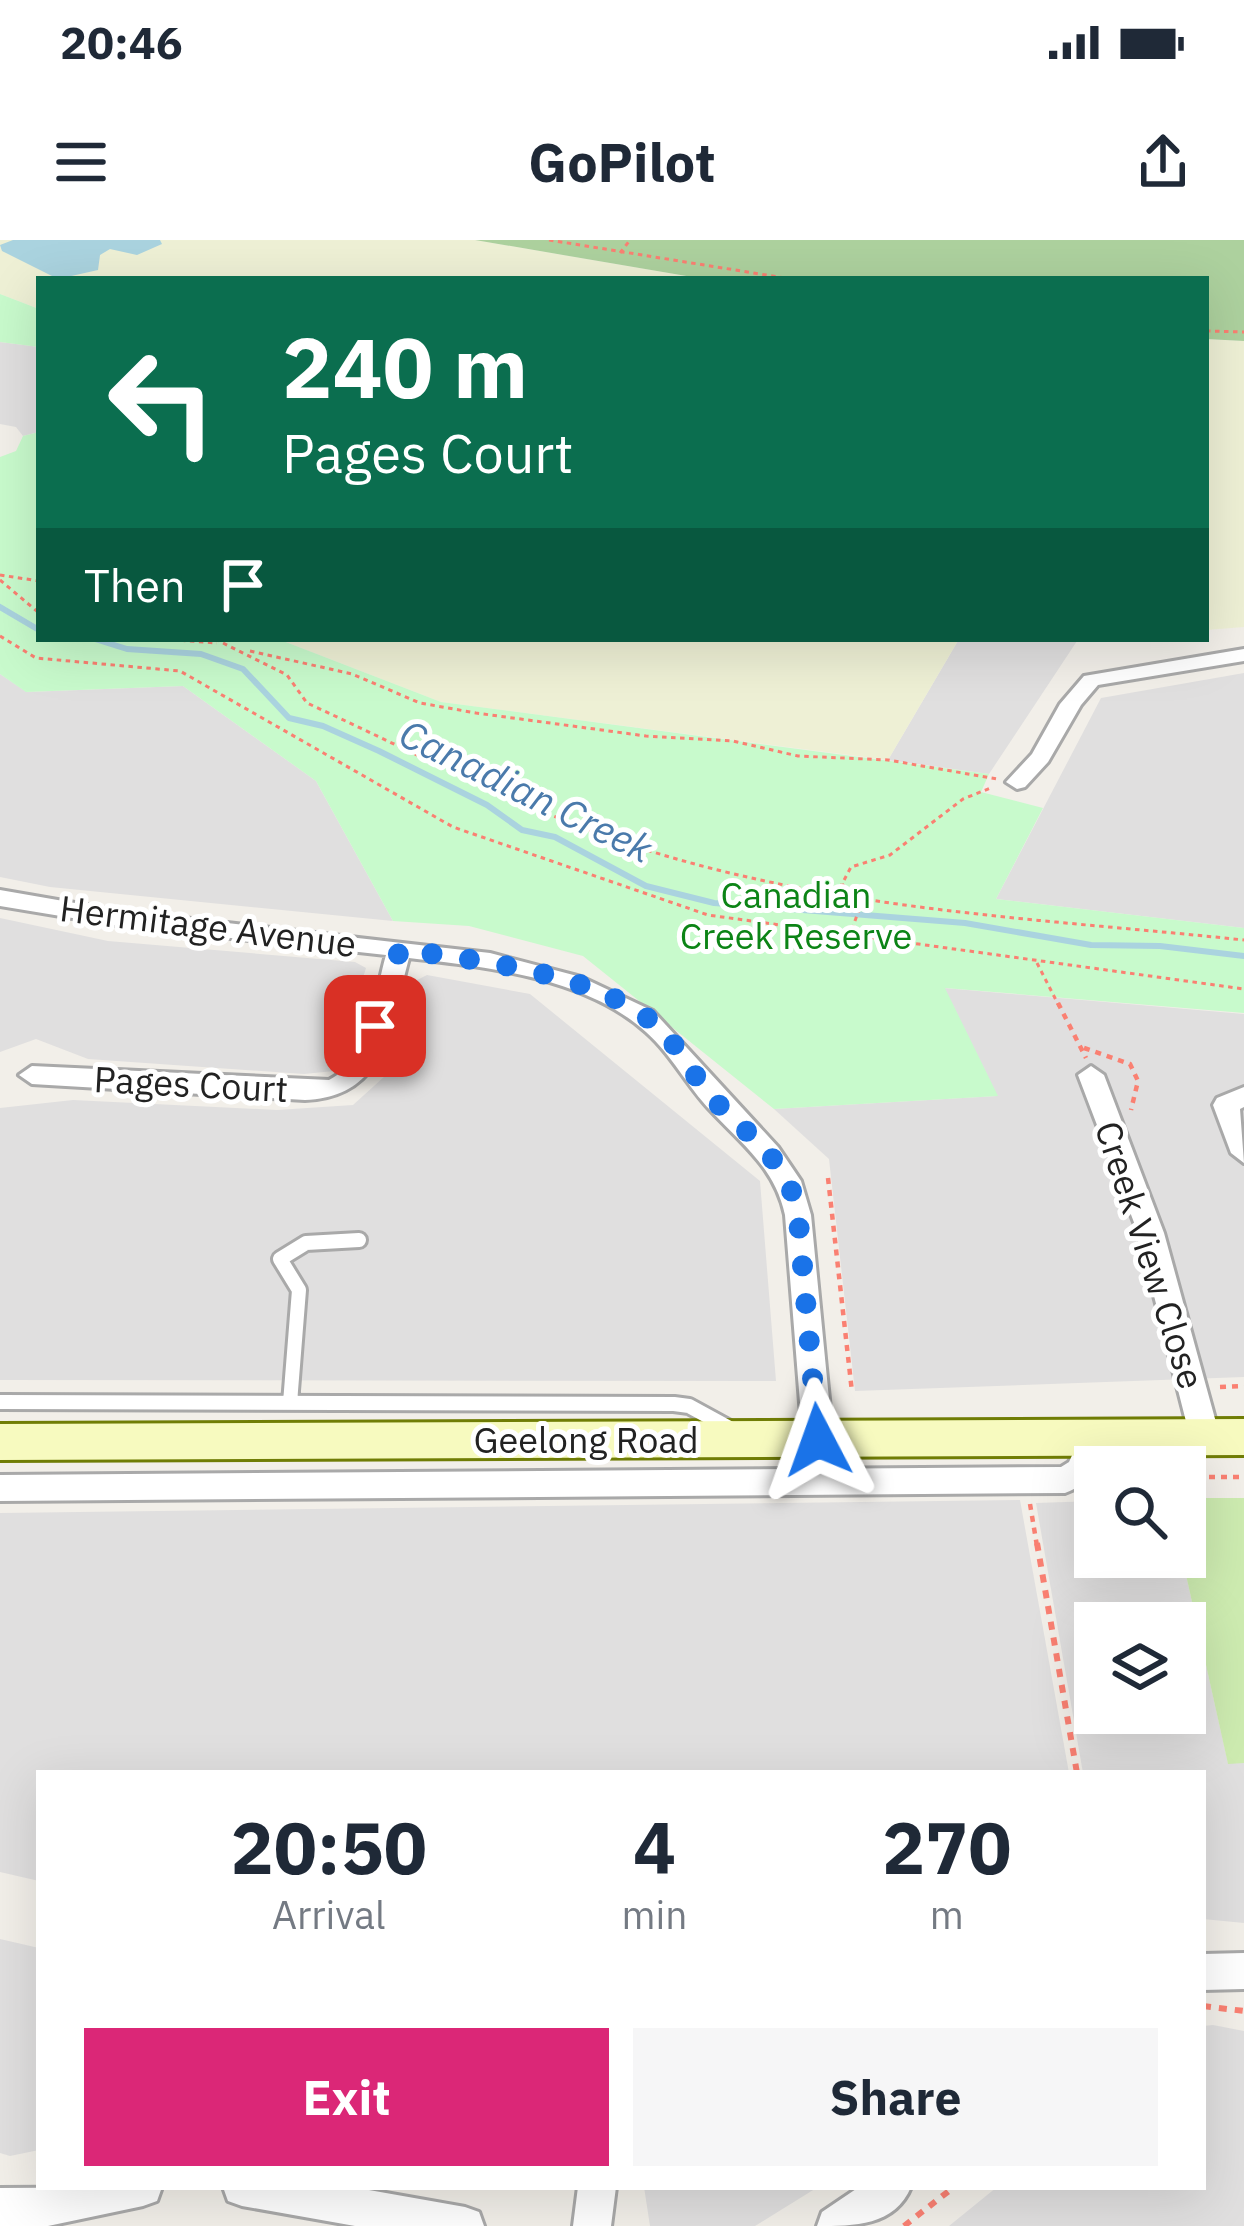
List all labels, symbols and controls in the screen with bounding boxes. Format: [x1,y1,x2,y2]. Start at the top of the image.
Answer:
text: 20:46 [60,13,183,71]
text: GoPilot [528,127,716,197]
icon: menu [48,129,114,195]
icon: share [1130,129,1196,195]
text: 240 m [282,312,528,421]
icon: left [84,324,240,480]
text: Pages Court [282,418,573,488]
icon: arrive [210,552,276,618]
text: Then [84,556,186,614]
water label: Canadian Creek [391,707,662,874]
park label: Canadian Creek Reserve [680,871,912,959]
street label: Hermitage Avenue [57,884,359,967]
pin [324,975,426,1077]
icon: arrive [342,993,408,1059]
street label: Pages Court [93,1055,289,1112]
street label: Creek View Close [1085,1115,1216,1395]
position arrow [755,1377,881,1503]
street label: Geelong Road [473,1416,699,1463]
map controls [1074,1446,1206,1734]
button: search [1074,1446,1206,1578]
button: layers [1074,1602,1206,1734]
text: 20:50 [230,1800,427,1894]
text: 4 [633,1800,676,1894]
text: 270 [882,1800,1012,1894]
text: Arrival [272,1889,386,1940]
text: min [622,1889,687,1940]
text: m [930,1889,964,1940]
button: Exit [84,2028,609,2166]
button: Share [633,2028,1158,2166]

